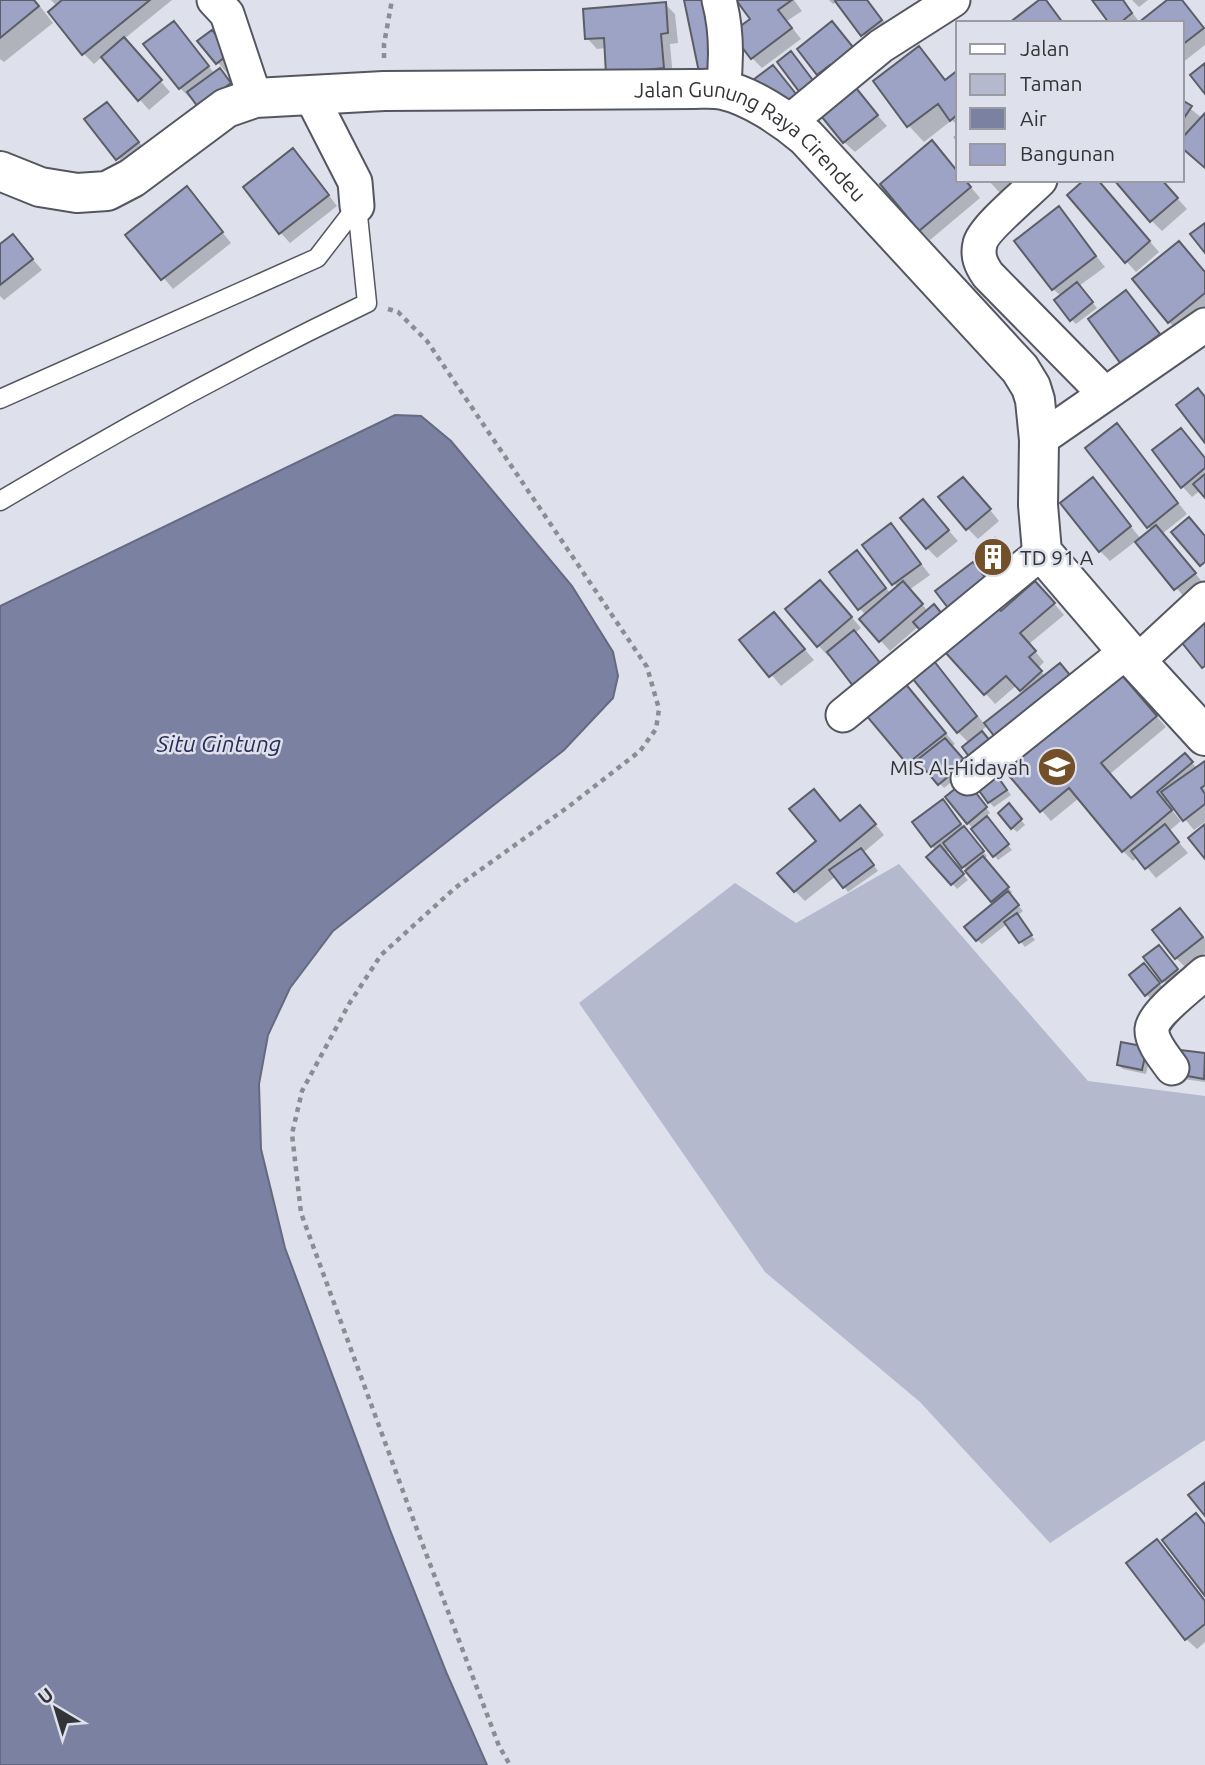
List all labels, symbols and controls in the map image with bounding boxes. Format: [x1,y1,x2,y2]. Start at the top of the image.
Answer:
legend [956,21,1184,182]
text: Jalan [1020,36,1069,60]
text: Taman [1020,71,1083,95]
street label: Jalan Gunung Raya Cirendeu [634,77,871,206]
text: Air [1020,106,1047,130]
text: Bangunan [1020,141,1115,165]
building icon: TD 91 A [972,536,1014,578]
place label: TD 91 A [1020,545,1094,569]
water label: Situ Gintung [156,731,281,756]
school or university icon: MIS Al-Hidayah [1036,746,1078,788]
place label: MIS Al-Hidayah [890,755,1030,779]
north arrow [21,1674,91,1744]
text: U [34,1683,58,1708]

